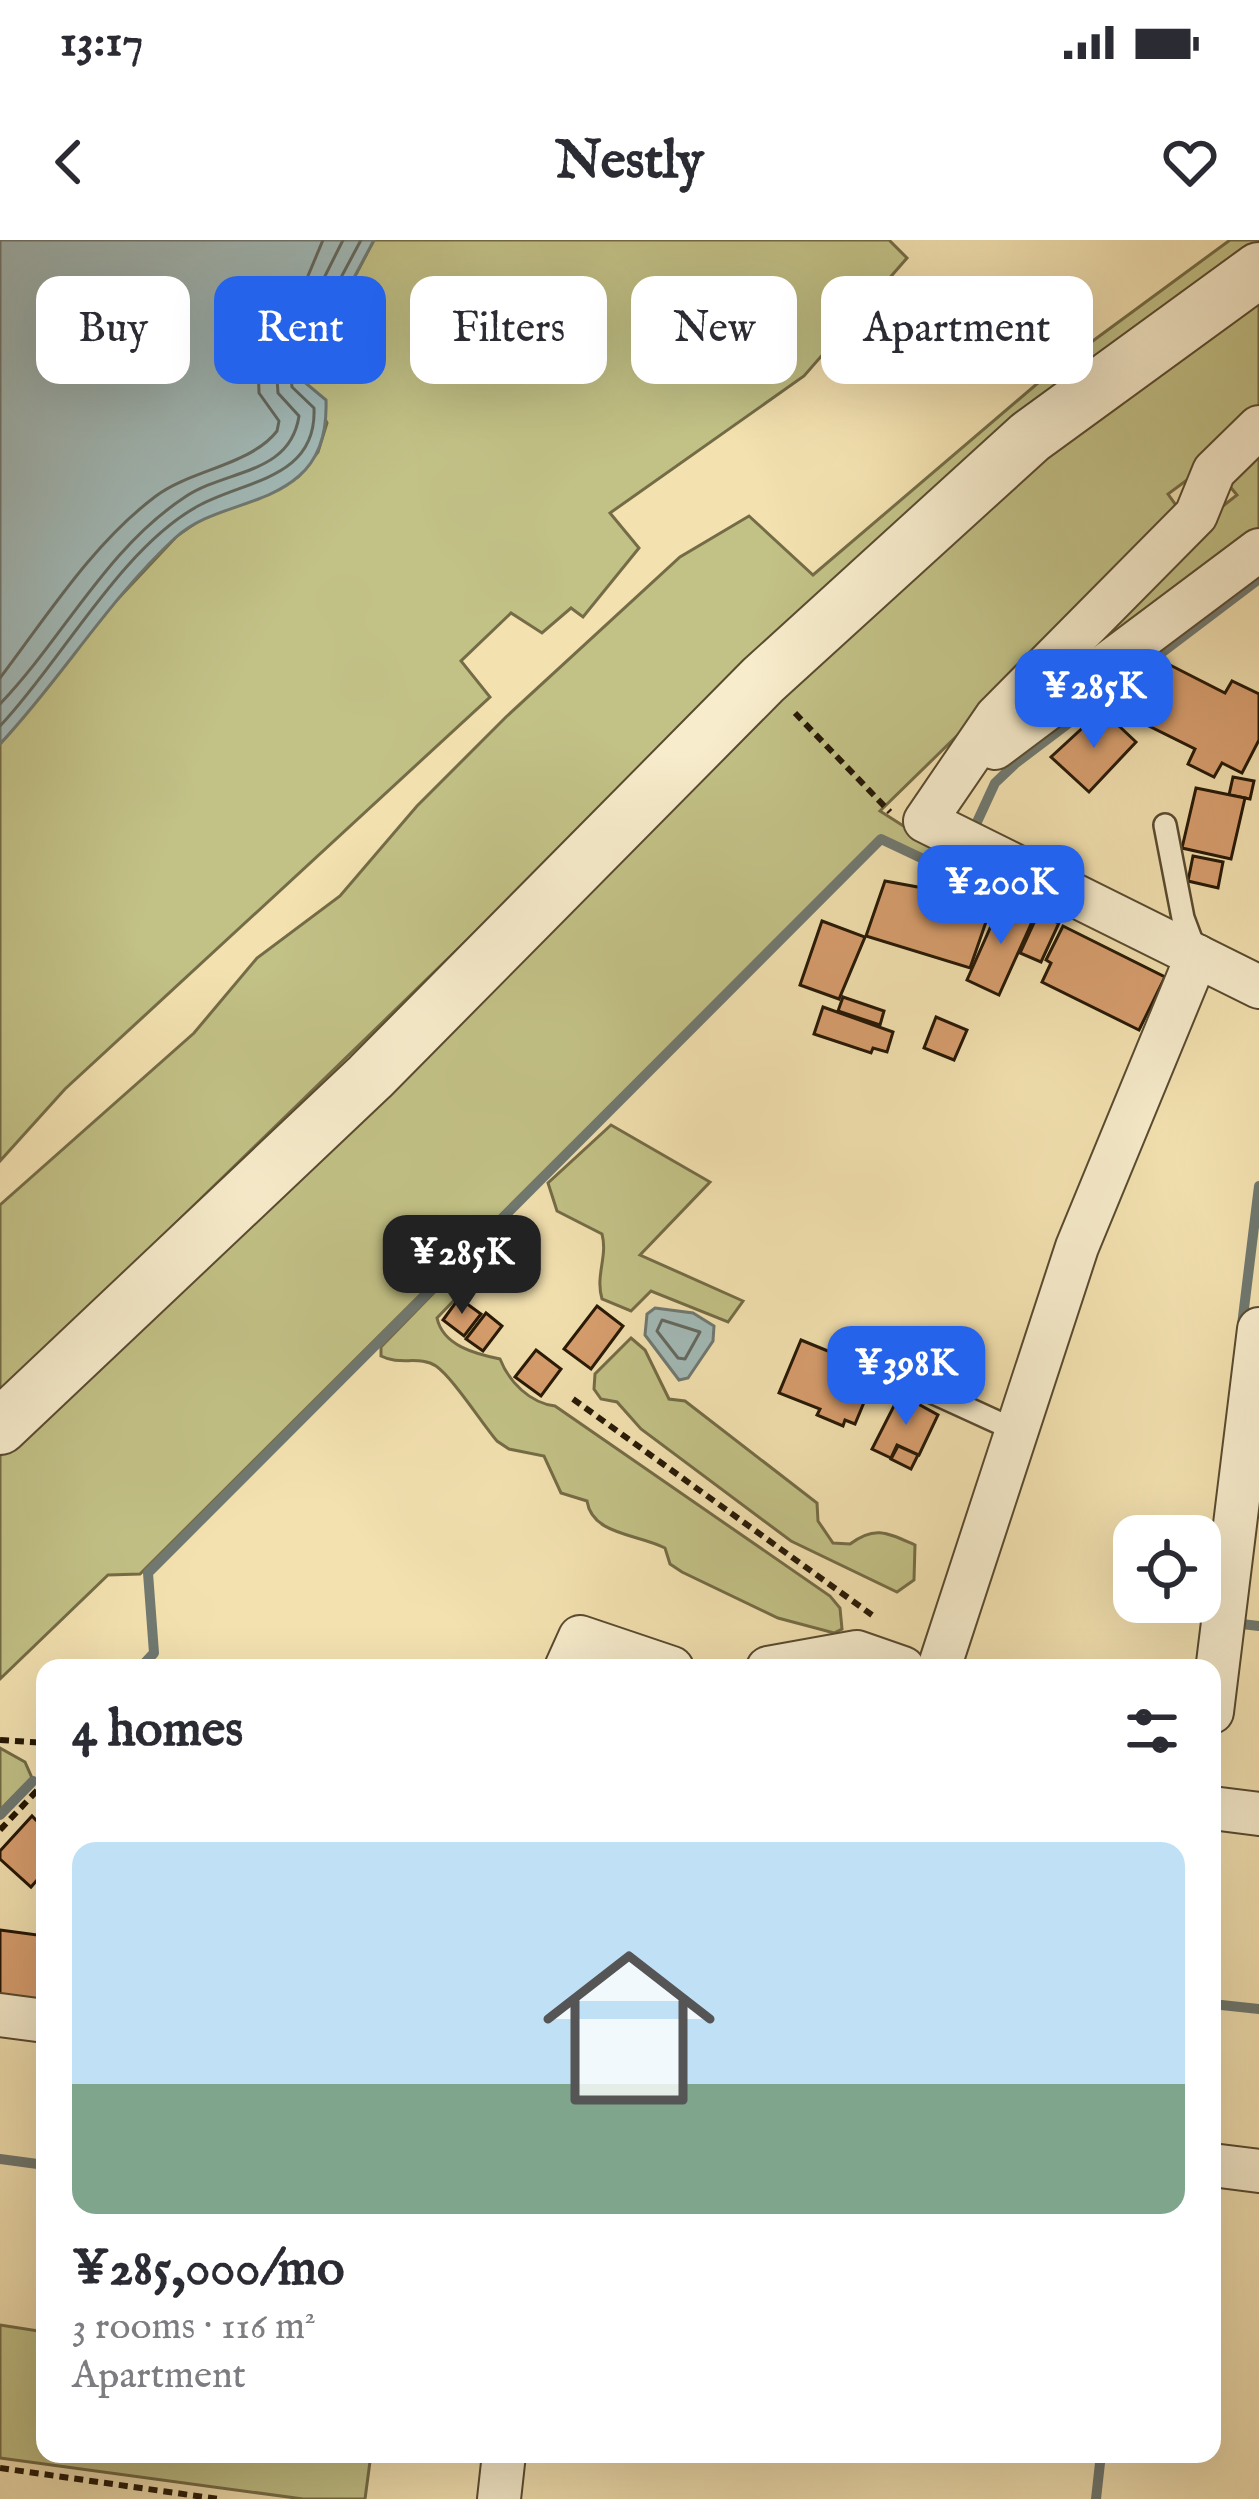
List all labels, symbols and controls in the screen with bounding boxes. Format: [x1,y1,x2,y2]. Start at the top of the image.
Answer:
text: 13:17 [60,14,143,71]
text: Nestly [555,128,704,197]
icon: back [36,129,102,195]
icon: heart [1157,129,1223,195]
chip: Buy [36,276,190,384]
chip: Rent [214,276,386,384]
chip: Filters [410,276,607,384]
chip: New [631,276,797,384]
chip: Apartment [821,276,1093,384]
pin: ¥285K [1010,649,1178,751]
text: ¥285K [1042,663,1146,712]
pin: ¥200K [917,845,1085,947]
text: ¥200K [944,859,1058,908]
pin: ¥285K [378,1215,546,1317]
text: ¥285K [410,1229,514,1278]
pin: ¥398K [822,1326,990,1428]
text: ¥398K [854,1340,958,1389]
map controls [1113,1515,1221,1623]
button: locate [1113,1515,1221,1623]
icon: filters [1119,1698,1185,1764]
text: 4 homes [72,1699,243,1764]
icon: home [521,1920,737,2136]
text: ¥285,000/mo [72,2238,344,2303]
text: 3 rooms · 116 m² [72,2303,316,2352]
text: Apartment [72,2352,246,2401]

